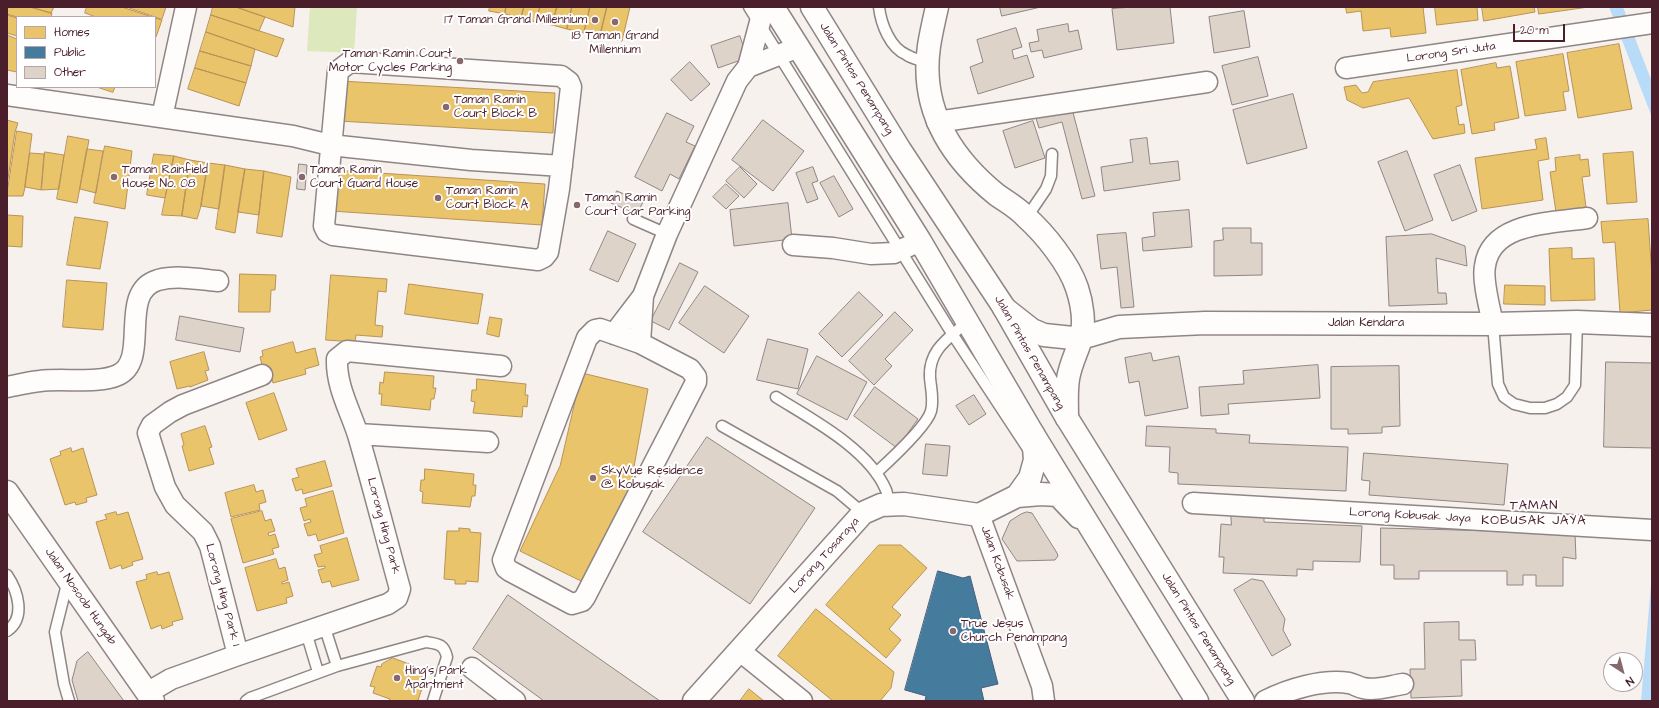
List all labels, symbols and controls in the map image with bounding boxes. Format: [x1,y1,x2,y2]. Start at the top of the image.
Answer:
place label: 17 Taman Grand Millennium [444,13,587,27]
marker: 17 Taman Grand Millennium [590,15,600,25]
legend [16,16,156,88]
scale bar [1515,16,1567,42]
marker: 18 Taman Grand Millennium [610,17,620,27]
street label: Jalan Pintas Penampang [816,20,896,138]
text: 20 m [1520,22,1549,39]
text: Homes [54,24,90,41]
place label: 18 Taman Grand Millennium [571,29,659,57]
street label: Lorong Sri Juta [1406,40,1496,66]
text: Public [54,44,86,61]
place label: Taman Ramin Court Motor Cycles Parking [329,47,452,75]
marker: Taman Ramin Court Motor Cycles Parking [455,56,465,66]
text: Other [54,64,86,81]
place label: Taman Ramin Court Block B [454,93,537,121]
marker: Taman Ramin Court Block B [441,102,451,112]
place label: Taman Rainfield House No. 08 [122,163,208,191]
place label: Taman Ramin Court Guard House [310,163,418,191]
marker: Taman Rainfield House No. 08 [109,172,119,182]
marker: Taman Ramin Court Guard House [297,172,307,182]
place label: Taman Ramin Court Block A [446,184,528,212]
place label: Taman Ramin Court Car Parking [585,191,690,219]
marker: Taman Ramin Court Block A [433,193,443,203]
marker: Taman Ramin Court Car Parking [572,200,582,210]
street label: Jalan Pintas Penampang [990,294,1068,412]
street label: Jalan Kendara [1328,316,1404,330]
place label: SkyVue Residence @ Kobusak [601,464,703,492]
marker: SkyVue Residence @ Kobusak [588,473,598,483]
street label: Lorong Hing Park [363,476,403,576]
district label: TAMAN KOBUSAK JAYA [1481,498,1587,529]
street label: Lorong Kobusak Jaya [1349,506,1471,526]
street label: Lorong Tosaraya [787,515,863,597]
street label: Jalan Kobusak [977,524,1017,602]
street label: Lorong Hing Park 1 [201,542,243,648]
street label: Jalan Nosoob Hungab [41,546,119,648]
street label: Jalan Pintas Penampang [1158,570,1238,688]
place label: True Jesus Church Penampang [961,617,1067,645]
marker: True Jesus Church Penampang [948,626,958,636]
north arrow [1603,652,1643,692]
place label: Hing's Park Apartment [405,664,467,692]
marker: Hing's Park Apartment [392,673,402,683]
text: N [1623,673,1637,689]

